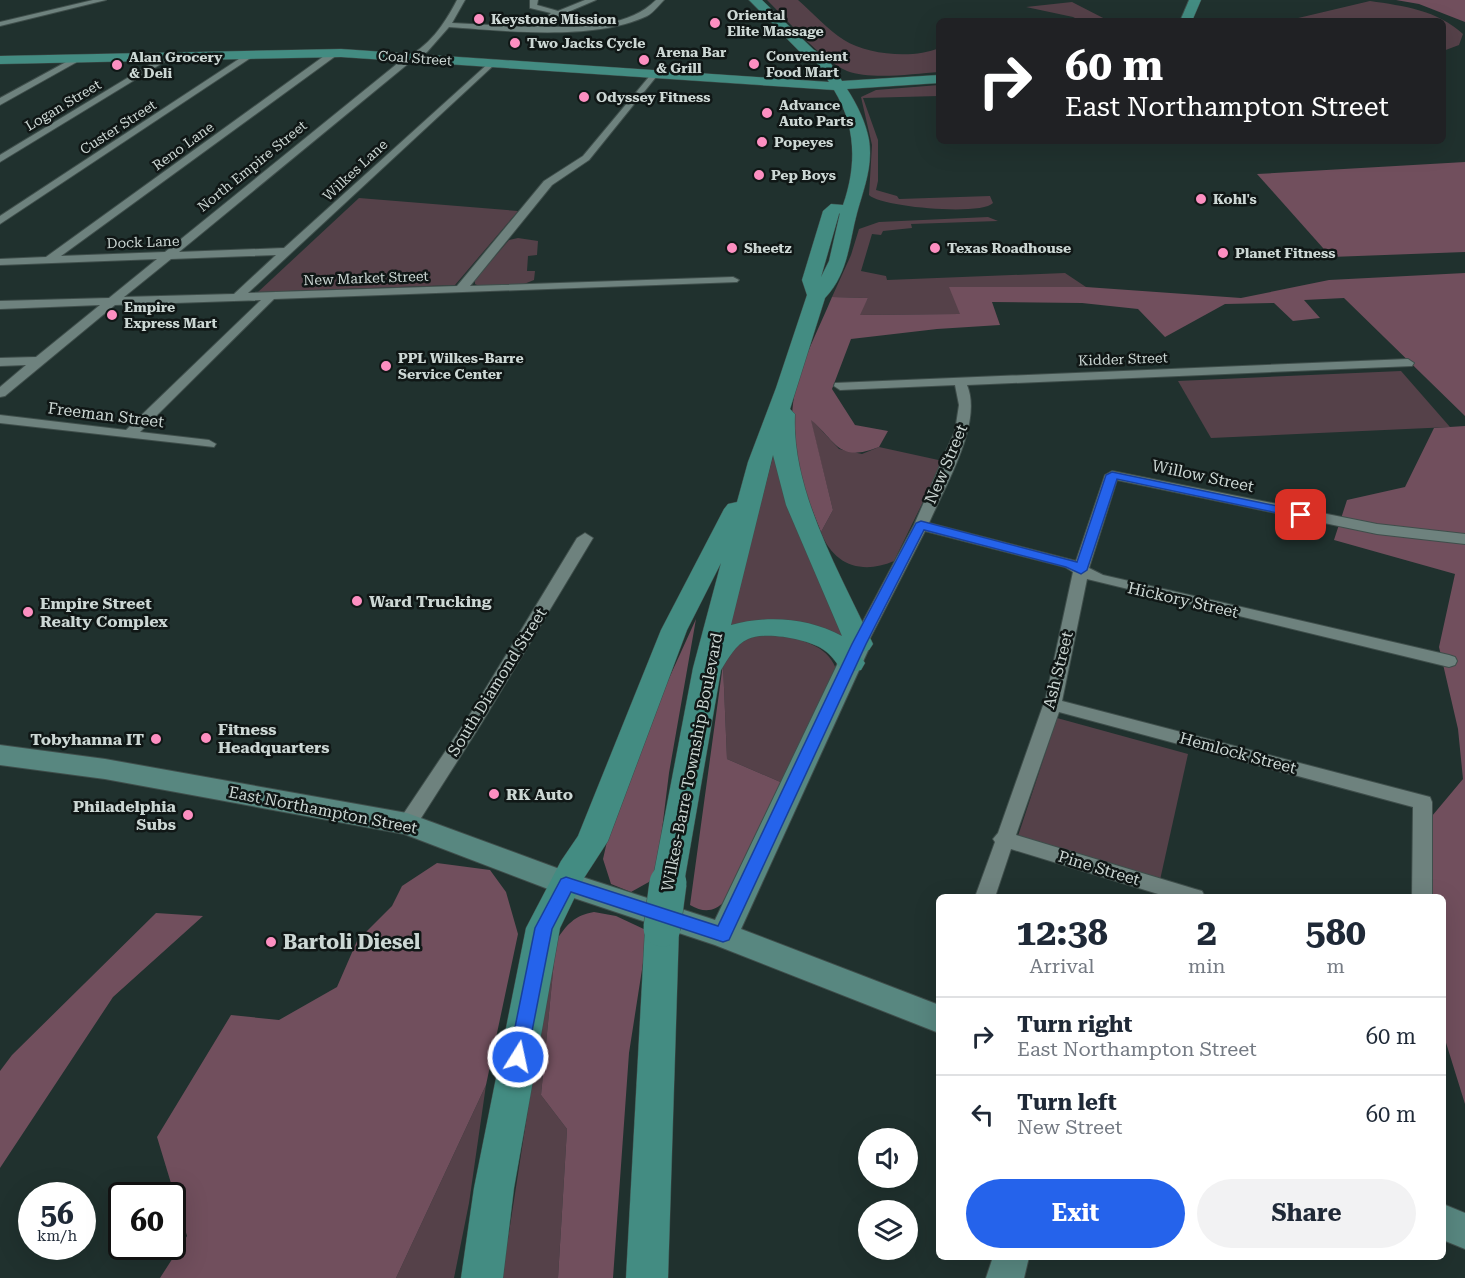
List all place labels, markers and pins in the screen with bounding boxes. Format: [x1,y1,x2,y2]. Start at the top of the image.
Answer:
place label: Oriental Elite Massage [727,7,824,39]
place label: Keystone Mission [491,11,617,27]
marker: Keystone Mission [472,12,486,26]
marker: Oriental Elite Massage [708,16,722,30]
place label: Two Jacks Cycle [527,35,645,51]
marker: Two Jacks Cycle [508,36,522,50]
place label: Arena Bar & Grill [656,44,727,76]
place label: Convenient Food Mart [766,48,848,80]
place label: Alan Grocery & Deli [129,49,223,81]
marker: Arena Bar & Grill [637,53,651,67]
marker: Convenient Food Mart [747,57,761,71]
marker: Alan Grocery & Deli [110,58,124,72]
place label: Odyssey Fitness [596,89,710,105]
marker: Odyssey Fitness [577,90,591,104]
place label: Advance Auto Parts [779,97,853,129]
marker: Advance Auto Parts [760,106,774,120]
place label: Popeyes [774,134,833,150]
marker: Popeyes [755,135,769,149]
place label: Pep Boys [771,167,836,183]
marker: Pep Boys [752,168,766,182]
place label: Kohl's [1213,191,1257,207]
marker: Kohl's [1194,192,1208,206]
place label: Sheetz [744,240,792,256]
place label: Texas Roadhouse [947,240,1071,256]
marker: Sheetz [725,241,739,255]
marker: Texas Roadhouse [928,241,942,255]
place label: Planet Fitness [1235,245,1335,261]
marker: Planet Fitness [1216,246,1230,260]
place label: Empire Express Mart [124,299,218,331]
marker: Empire Express Mart [105,308,119,322]
place label: PPL Wilkes-Barre Service Center [398,350,524,382]
marker: PPL Wilkes-Barre Service Center [379,359,393,373]
pin [1275,489,1326,540]
place label: Ward Trucking [369,592,492,611]
place label: Empire Street Realty Complex [40,594,168,631]
marker: Ward Trucking [350,594,364,608]
marker: Empire Street Realty Complex [21,605,35,619]
place label: Fitness Headquarters [218,720,330,757]
place label: Tobyhanna IT [30,730,144,749]
marker: Fitness Headquarters [199,731,213,745]
marker: Tobyhanna IT [149,732,163,746]
place label: RK Auto [506,785,573,804]
marker: RK Auto [487,787,501,801]
place label: Philadelphia Subs [73,797,177,834]
marker: Philadelphia Subs [181,808,195,822]
place label: Bartoli Diesel [283,930,421,954]
marker: Bartoli Diesel [264,935,278,949]

